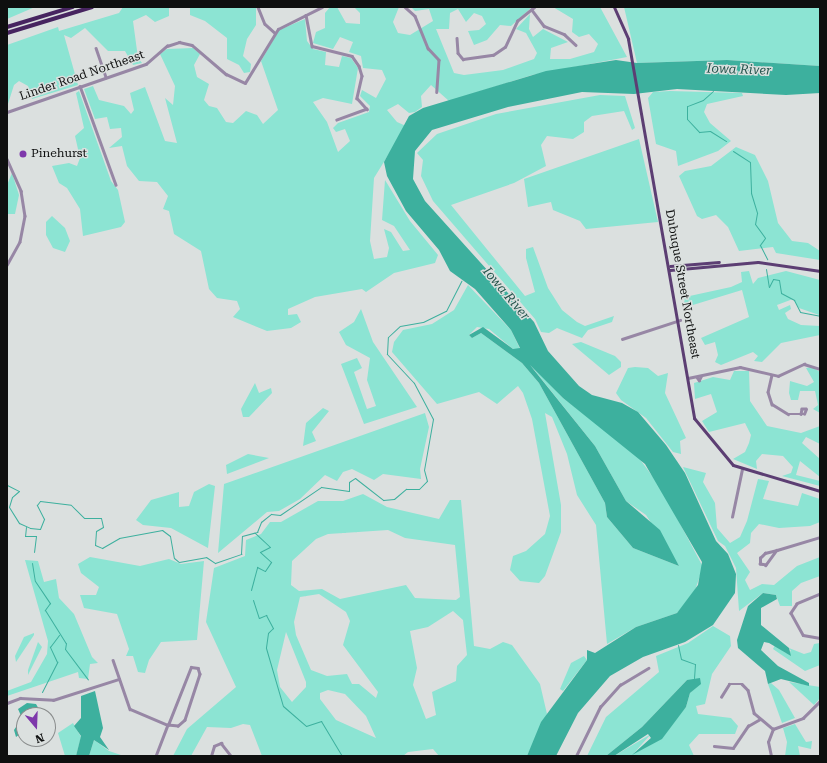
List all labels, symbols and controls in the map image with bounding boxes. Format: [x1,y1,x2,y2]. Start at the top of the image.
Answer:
street label: Linder Road Northeast [18,48,146,104]
water label: Iowa River [706,61,772,79]
place label: Pinehurst [31,147,87,161]
marker: Pinehurst [18,149,28,159]
street label: Dubuque Street Northeast [662,208,702,360]
water label: Iowa River [479,264,533,324]
north arrow [16,707,56,747]
text: N [34,730,46,745]

